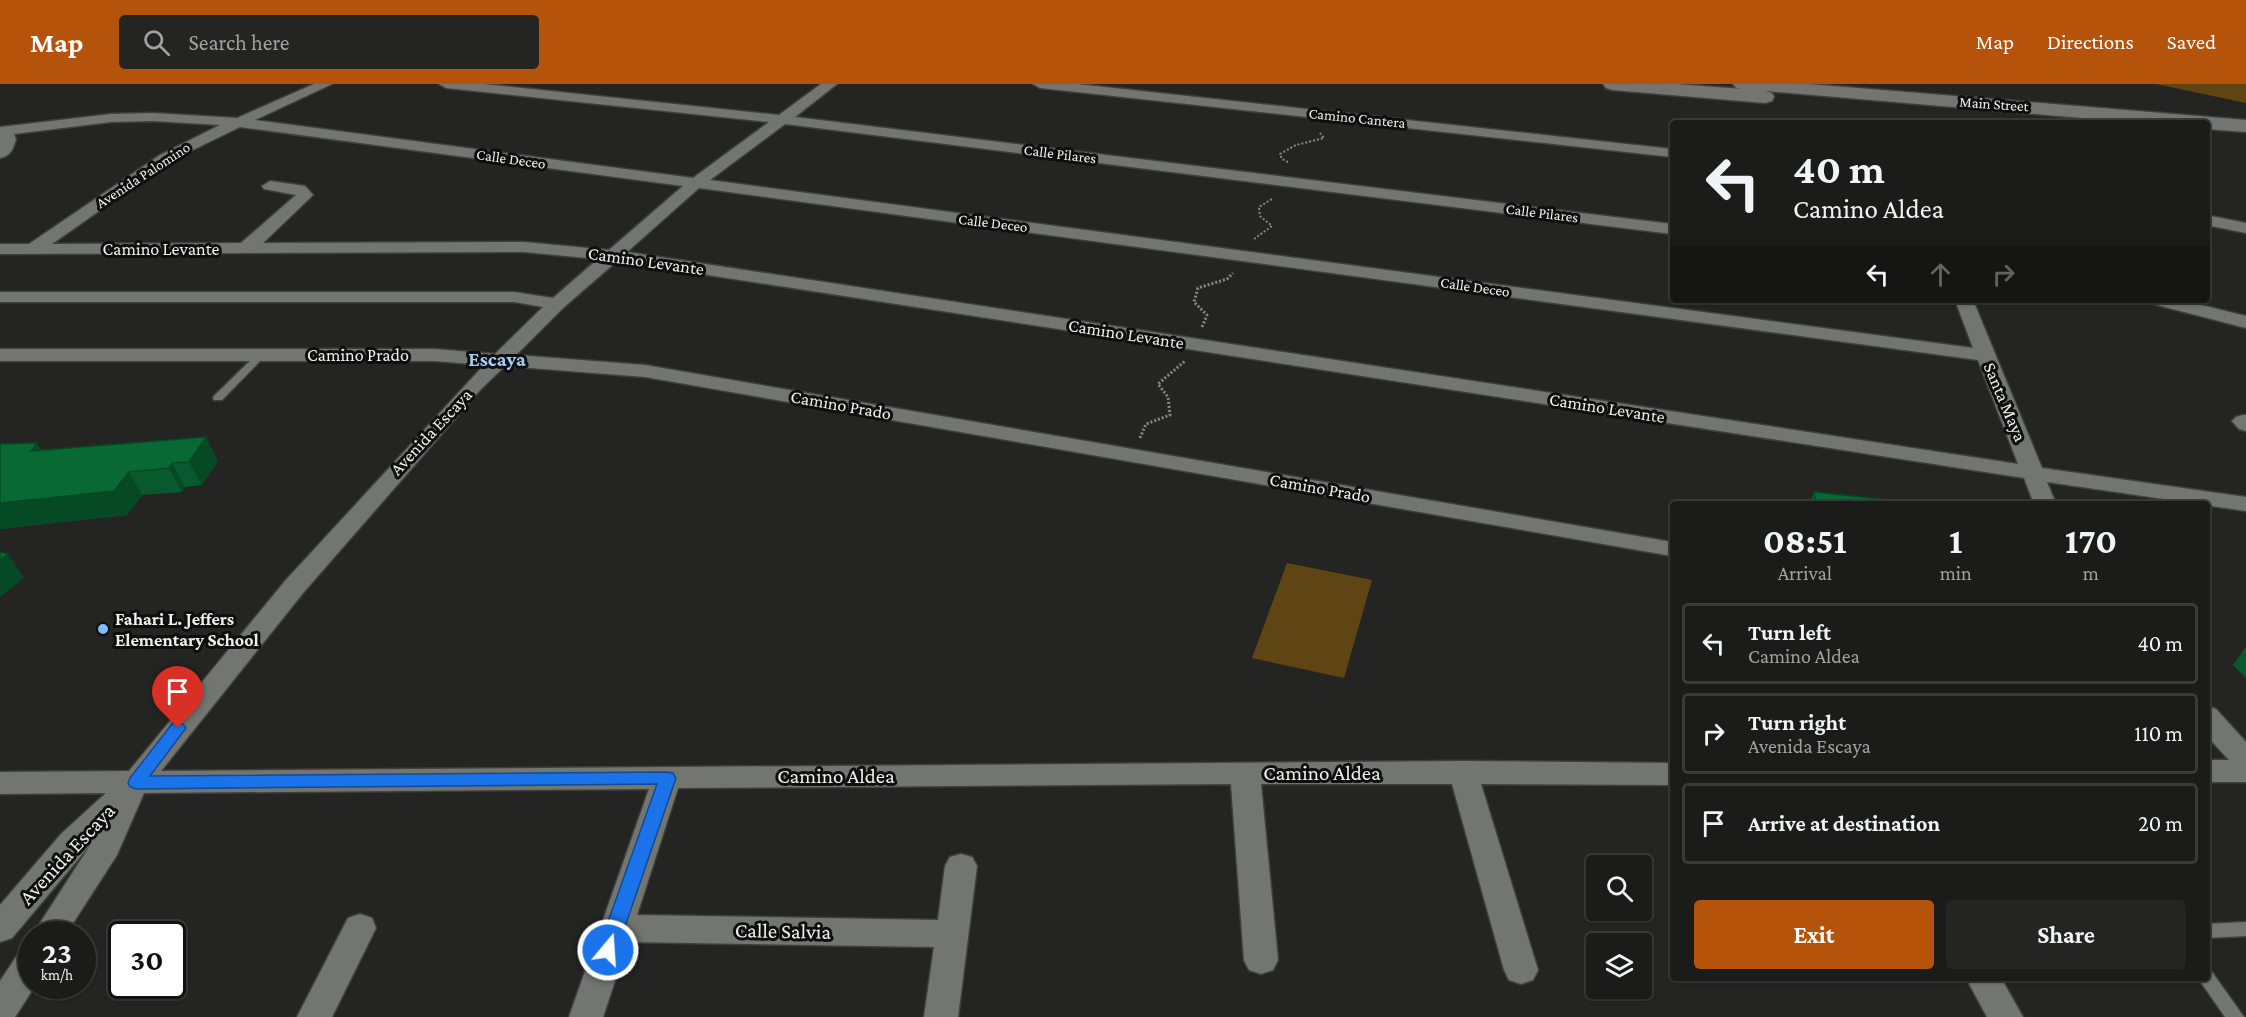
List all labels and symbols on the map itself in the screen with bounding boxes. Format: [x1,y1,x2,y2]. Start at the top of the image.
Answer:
street label: Main Street [1959,94,2030,114]
street label: Camino Cantera [1308,105,1406,131]
street label: Avenida Palomino [93,139,193,211]
street label: Calle Pilares [1023,142,1097,166]
street label: Calle Deceo [475,146,547,172]
street label: Calle Pilares [1505,201,1579,225]
street label: Calle Deceo [957,211,1029,235]
street label: Camino Levante [103,239,219,259]
street label: Camino Levante [587,243,705,279]
street label: Calle Deceo [1439,274,1511,300]
street label: Camino Levante [1067,315,1185,353]
street label: Camino Prado [307,345,409,365]
district label: Escaya [468,348,526,370]
street label: Santa Maya [1979,360,2031,444]
street label: Avenida Escaya [386,385,476,479]
street label: Camino Prado [789,386,893,424]
street label: Camino Levante [1548,389,1666,427]
street label: Camino Prado [1268,469,1372,507]
place label: Fahari L. Jeffers Elementary School [115,609,259,650]
marker: Fahari L. Jeffers Elementary School [96,622,110,636]
pin [152,666,203,728]
street label: Camino Aldea [1263,761,1381,785]
street label: Camino Aldea [777,764,895,788]
street label: Avenida Escaya [14,798,120,909]
position arrow [576,918,640,982]
street label: Calle Salvia [735,918,832,944]
speed limit sign: 30 [108,921,186,999]

